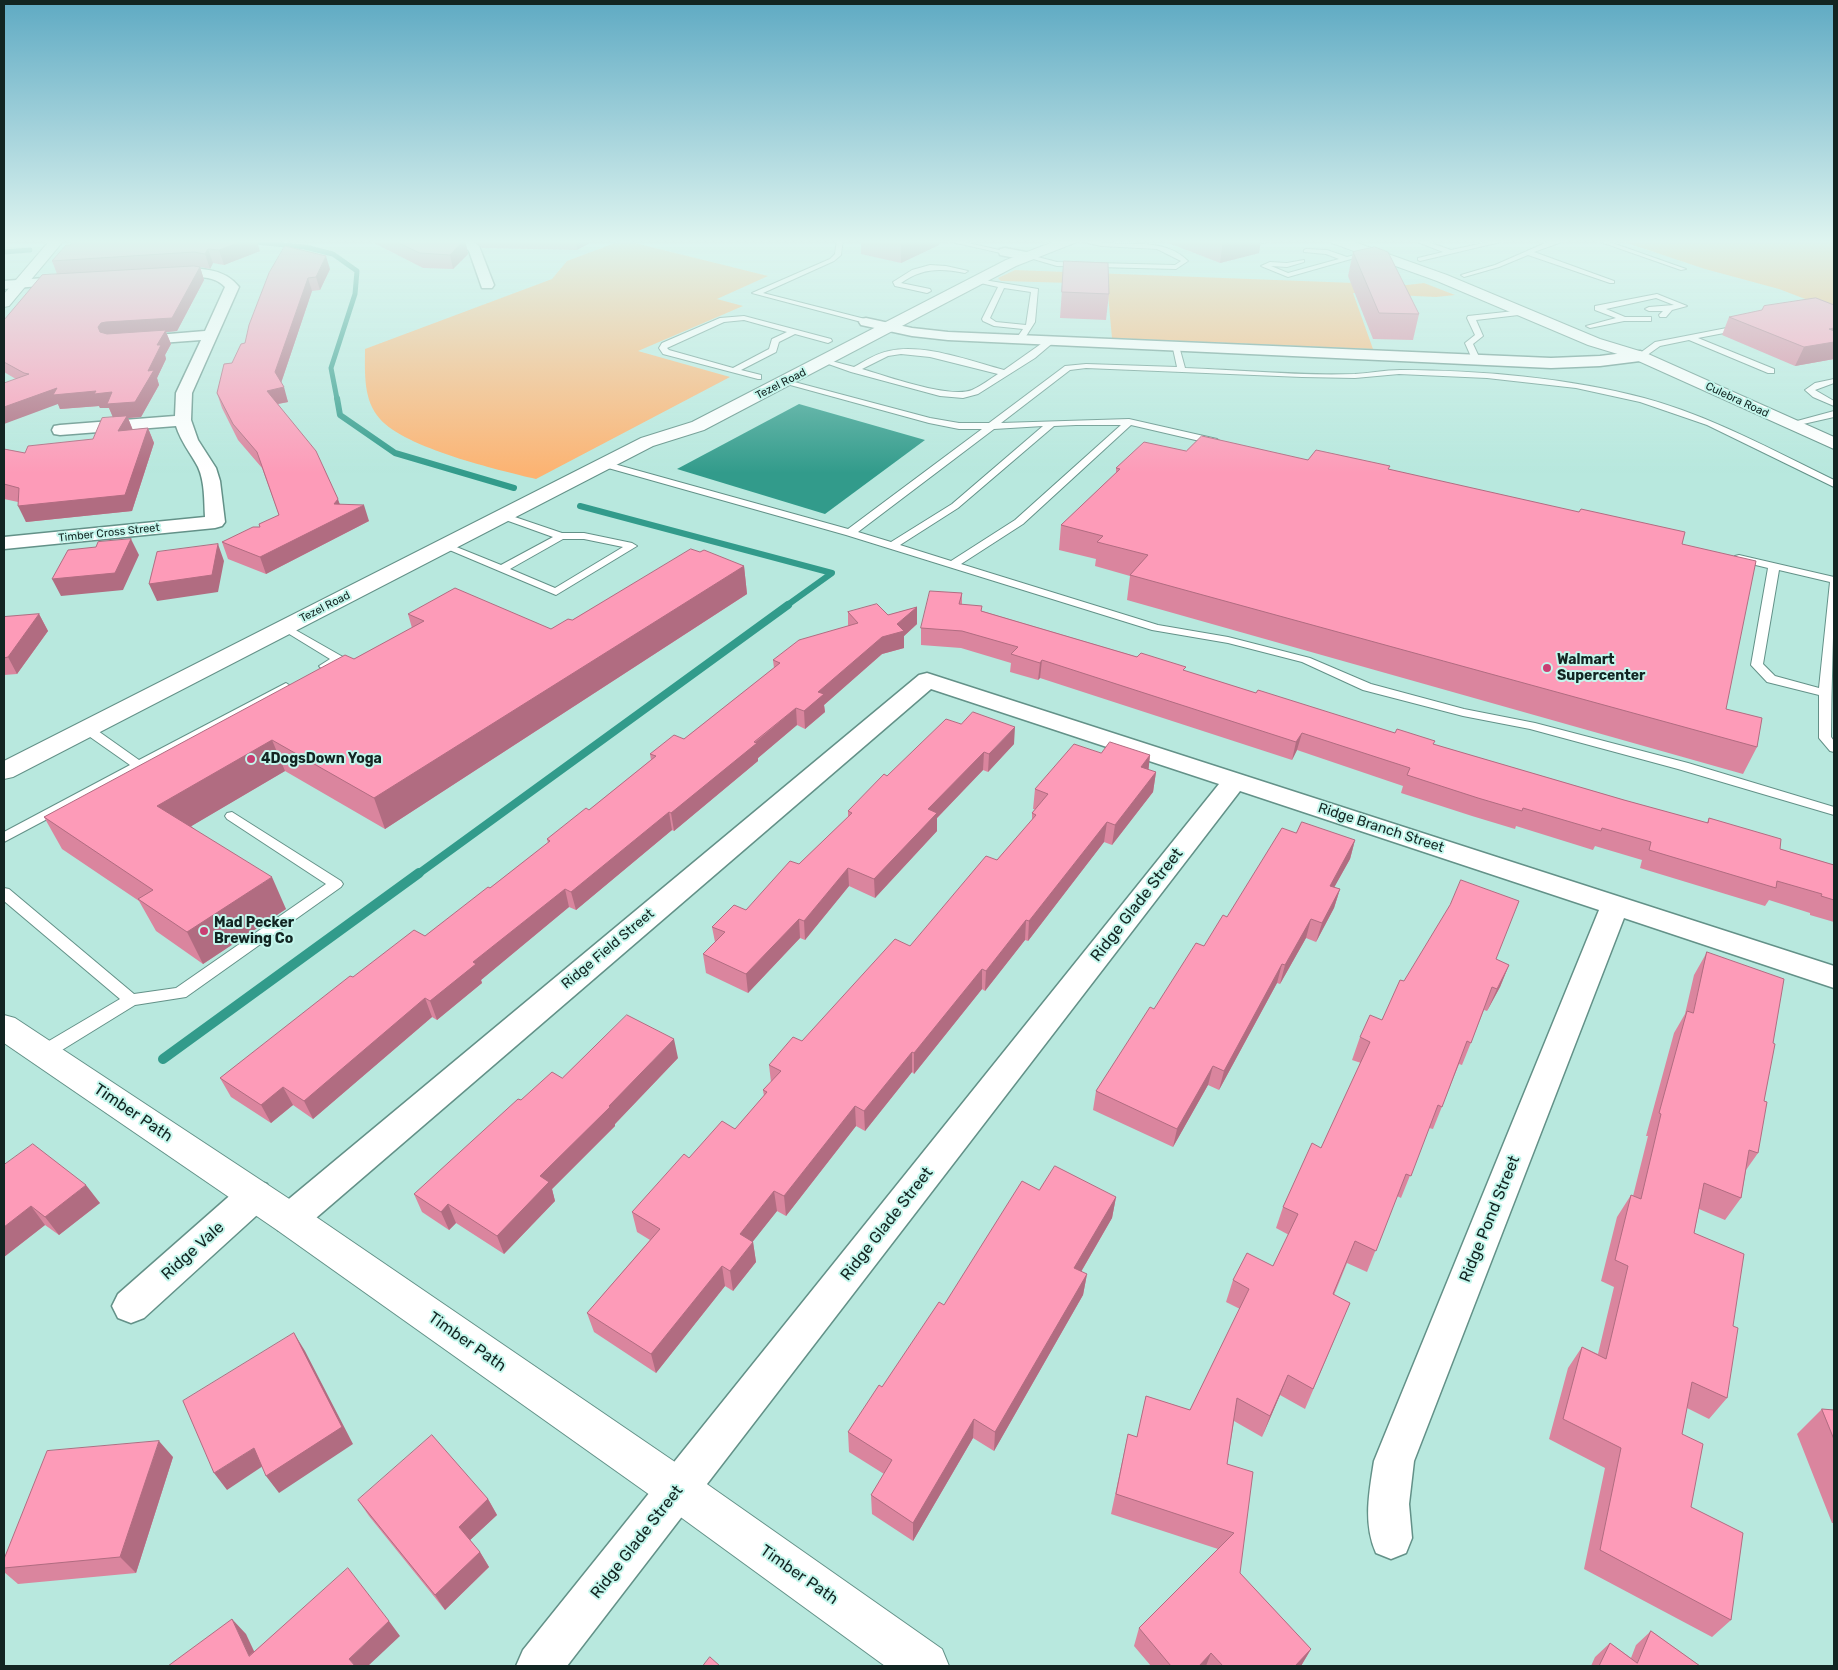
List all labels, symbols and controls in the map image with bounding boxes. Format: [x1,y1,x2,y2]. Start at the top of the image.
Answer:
street label: Tezel Road [754,366,808,402]
street label: Culebra Road [1703,380,1771,420]
street label: Timber Cross Street [58,521,160,545]
street label: Tezel Road [298,589,352,625]
place label: Walmart Supercenter [1557,652,1645,684]
marker: Walmart Supercenter [1541,662,1553,674]
place label: 4DogsDown Yoga [261,751,382,767]
marker: 4DogsDown Yoga [245,753,257,765]
street label: Ridge Branch Street [1316,800,1446,856]
street label: Ridge Glade Street [1087,844,1187,966]
street label: Ridge Field Street [558,905,658,993]
place label: Mad Pecker Brewing Co [214,915,294,948]
marker: Mad Pecker Brewing Co [198,925,210,937]
street label: Timber Path [90,1080,176,1146]
street label: Ridge Pond Street [1456,1153,1524,1285]
street label: Ridge Glade Street [837,1163,937,1285]
street label: Ridge Vale [158,1218,228,1284]
street label: Timber Path [424,1308,510,1376]
street label: Ridge Glade Street [587,1481,687,1603]
street label: Timber Path [756,1541,842,1609]

